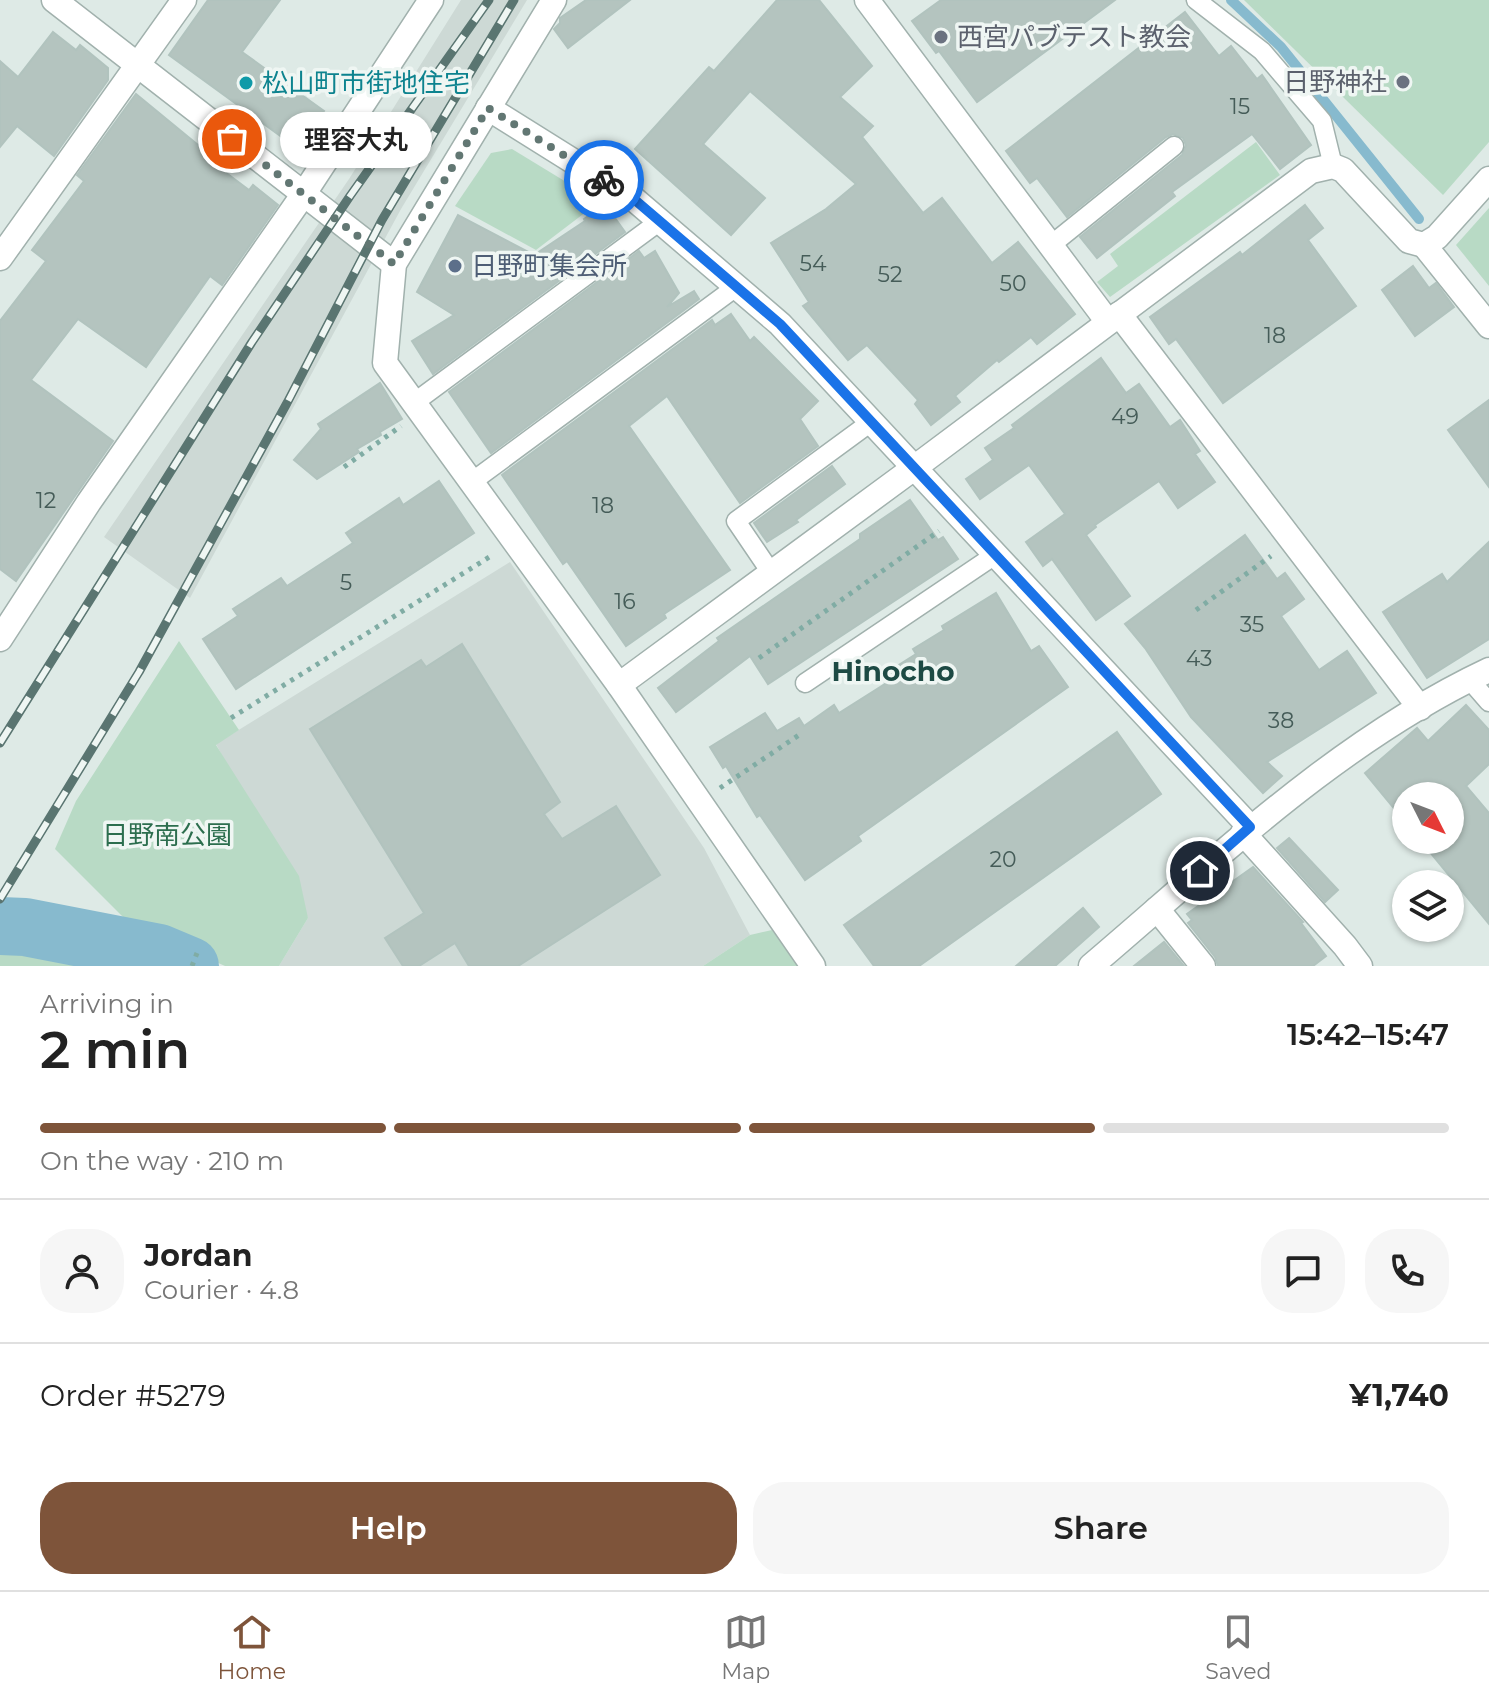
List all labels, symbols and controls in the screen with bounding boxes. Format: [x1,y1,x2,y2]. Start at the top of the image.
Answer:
place label: 西宮パブテスト教会 [957,21,1191,53]
marker: 西宮パブテスト教会 [932,28,950,46]
place label: 日野神社 [1283,66,1387,98]
place label: 松山町市街地住宅 [262,67,470,99]
marker: 日野神社 [1394,73,1412,91]
marker: 松山町市街地住宅 [237,74,255,92]
house number: 15 [1230,93,1250,120]
pin [198,105,266,173]
callout: 理容大丸 [280,111,432,167]
icon: bag [210,117,254,161]
text: 理容大丸 [304,124,408,156]
courier [564,140,644,220]
icon: bike [582,158,626,202]
place label: 日野町集会所 [471,250,627,282]
house number: 54 [800,250,827,277]
marker: 日野町集会所 [446,257,464,275]
house number: 52 [878,261,902,288]
house number: 50 [999,270,1027,297]
house number: 18 [1264,322,1286,349]
house number: 49 [1111,403,1139,430]
house number: 12 [36,487,56,514]
house number: 18 [592,492,614,519]
house number: 5 [340,569,352,596]
house number: 16 [614,588,636,615]
house number: 35 [1240,611,1264,638]
house number: 43 [1186,645,1212,672]
district label: Hinocho [831,654,955,688]
house number: 38 [1268,707,1294,734]
north arrow [1392,782,1464,854]
map controls [1392,782,1464,942]
park label: 日野南公園 [102,819,232,851]
pin [1166,837,1234,905]
house number: 20 [989,846,1017,873]
icon: home [1178,849,1222,893]
button: layers [1392,870,1464,942]
text: Arriving in [40,988,174,1020]
text: 15:42–15:47 [1287,1016,1449,1053]
text: 2 min [40,1018,190,1081]
text: On the way · 210 m [40,1145,284,1177]
button: person [40,1229,124,1313]
button: chat [1261,1229,1345,1313]
button: phone [1365,1229,1449,1313]
text: Jordan [144,1237,253,1274]
text: Courier · 4.8 [144,1274,299,1306]
text: Order #5279 [40,1377,226,1414]
text: ¥1,740 [1349,1377,1449,1414]
button: Help [40,1482,737,1574]
button: Share [753,1482,1449,1574]
tab: Home [218,1610,286,1685]
tab: Map [721,1610,770,1685]
tab: Saved [1205,1610,1271,1685]

